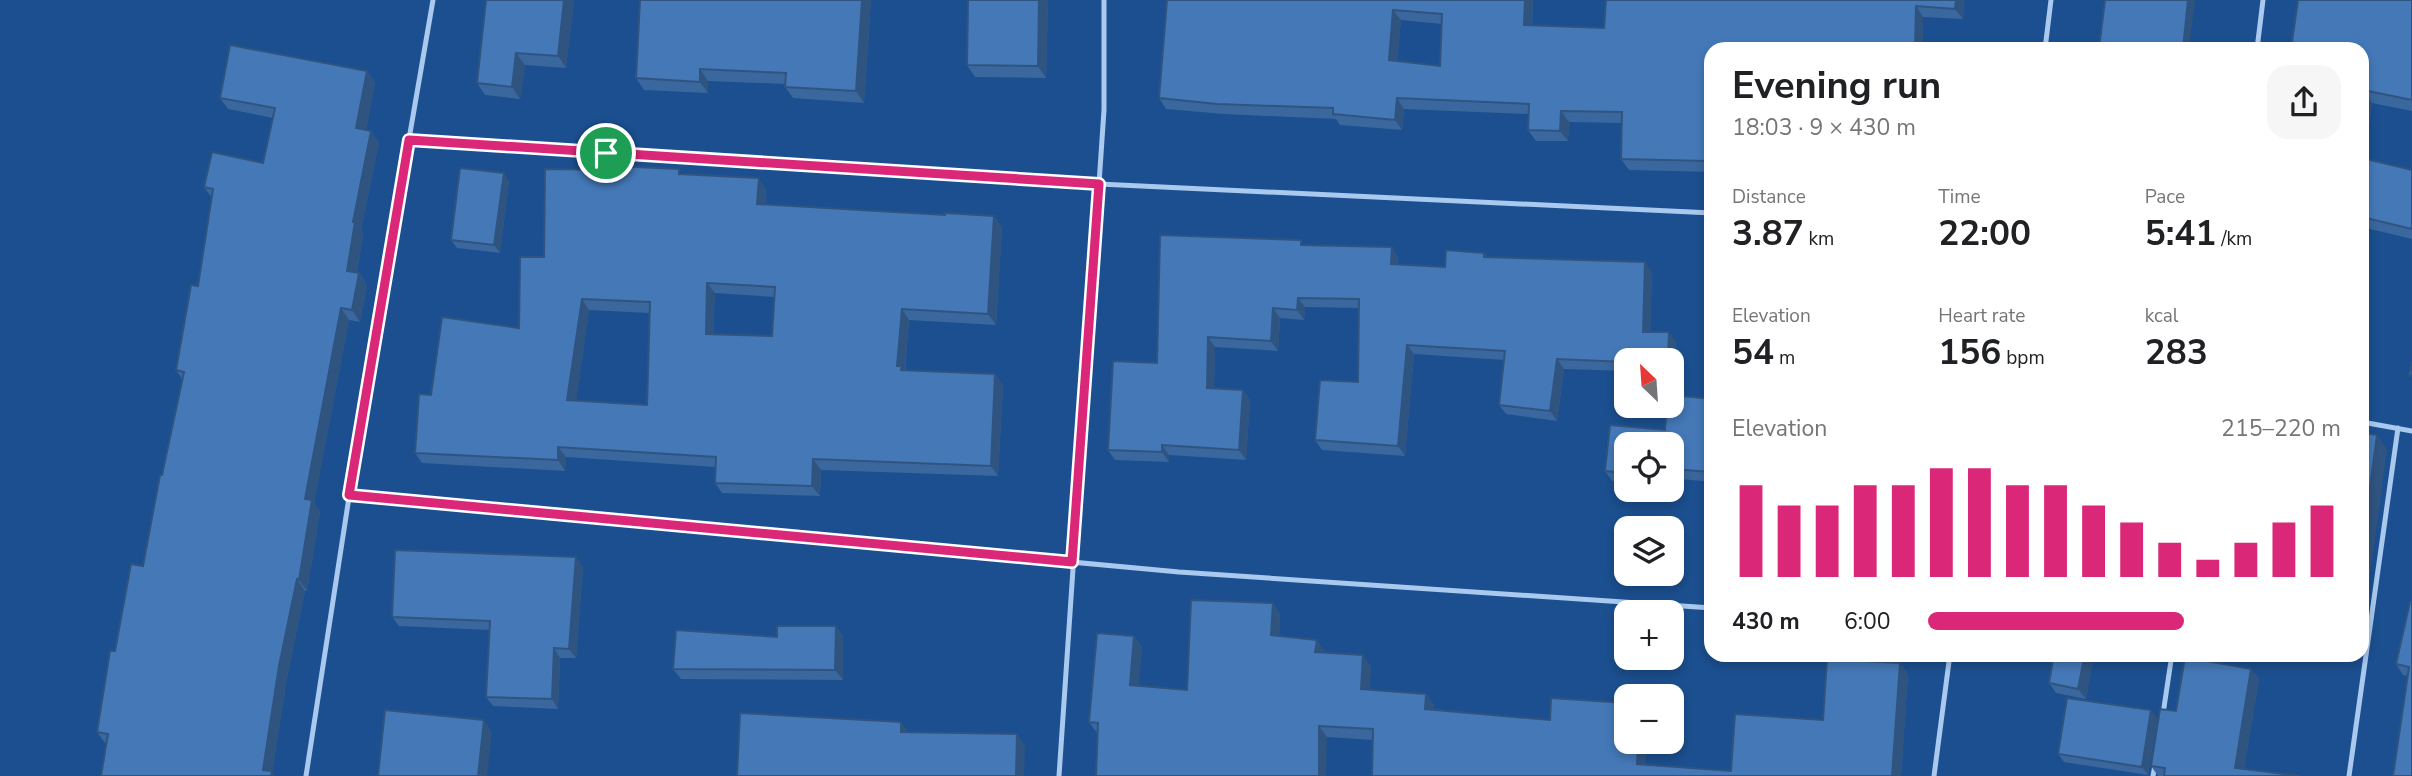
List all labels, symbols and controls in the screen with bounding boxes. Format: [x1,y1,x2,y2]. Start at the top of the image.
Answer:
text: Evening run [1732,60,1941,111]
button: share [2267,65,2341,139]
text: 18:03 · 9 × 430 m [1732,112,1916,143]
pin [576,123,636,183]
icon: arrive [587,134,625,172]
text: Distance [1732,184,1806,210]
text: Time [1938,184,1981,210]
text: Pace [2145,184,2185,210]
text: 3.87 [1732,210,1804,257]
text: 22:00 [1938,210,2031,257]
text: 5:41 [2145,210,2216,257]
text: km [1804,226,1834,252]
text: /km [2216,226,2252,252]
text: Elevation [1732,303,1811,329]
text: Heart rate [1938,303,2025,329]
text: kcal [2145,303,2178,329]
text: 54 [1732,329,1774,376]
text: 156 [1938,329,2001,376]
text: 283 [2145,329,2208,376]
text: m [1774,345,1795,371]
text: bpm [2001,345,2045,371]
north arrow [1614,348,1684,418]
map controls [1614,348,1684,754]
text: Elevation [1732,413,1827,444]
text: 215–220 m [2221,413,2341,444]
button: locate [1614,432,1684,502]
button: layers [1614,516,1684,586]
button: + [1614,600,1684,670]
text: 430 m [1732,606,1800,637]
text: 6:00 [1844,606,1891,637]
button: − [1614,684,1684,754]

